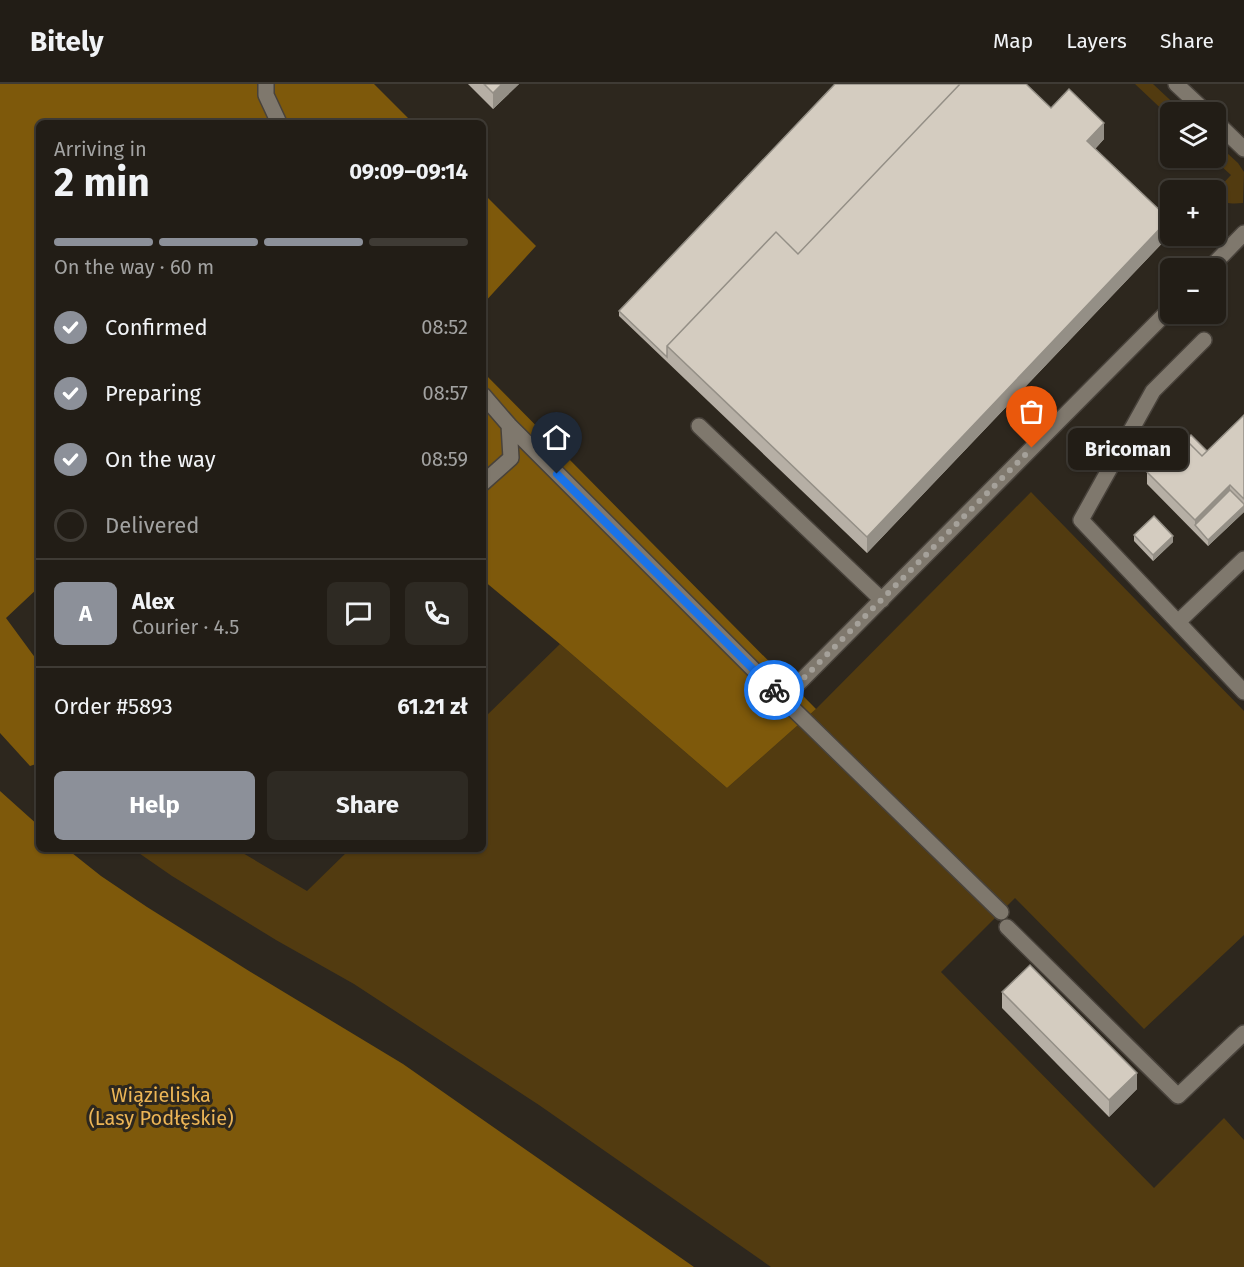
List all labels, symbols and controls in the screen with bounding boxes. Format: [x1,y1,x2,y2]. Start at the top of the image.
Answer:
text: Bitely [30,25,103,58]
text: Map [993,28,1033,54]
text: Layers [1066,28,1127,54]
text: Share [1160,28,1214,54]
map controls [1160,102,1226,324]
button: layers [1160,102,1226,168]
text: Arriving in [54,137,147,161]
text: 09:09–09:14 [349,158,468,185]
text: 2 min [54,160,150,206]
button: + [1160,180,1226,246]
text: On the way · 60 m [54,255,214,279]
button: − [1160,258,1226,324]
icon: check [54,311,87,344]
text: Confirmed [105,314,208,341]
text: 08:52 [421,315,468,339]
icon: check [54,377,87,410]
text: Preparing [105,380,201,407]
text: 08:57 [423,381,468,405]
pin [1006,386,1057,448]
icon: bag [1015,395,1048,428]
pin [531,412,582,474]
icon: home [540,421,573,454]
callout: Bricoman [1068,427,1188,469]
text: Bricoman [1085,437,1171,461]
icon: check [54,443,87,476]
text: On the way [105,446,216,473]
text: 08:59 [421,447,468,471]
text: Delivered [105,512,200,539]
button: chat [327,582,390,645]
button: phone [405,582,468,645]
text: Alex [132,588,175,615]
text: A [79,600,92,627]
text: Courier · 4.5 [132,615,239,639]
courier [744,660,804,720]
icon: bike [758,674,791,707]
text: Order #5893 [54,693,173,720]
text: 61.21 zł [397,693,468,720]
button: Help [54,771,255,840]
button: Share [267,771,468,840]
park label: Wiązieliska (Lasy Podłęskie) [88,1083,234,1130]

